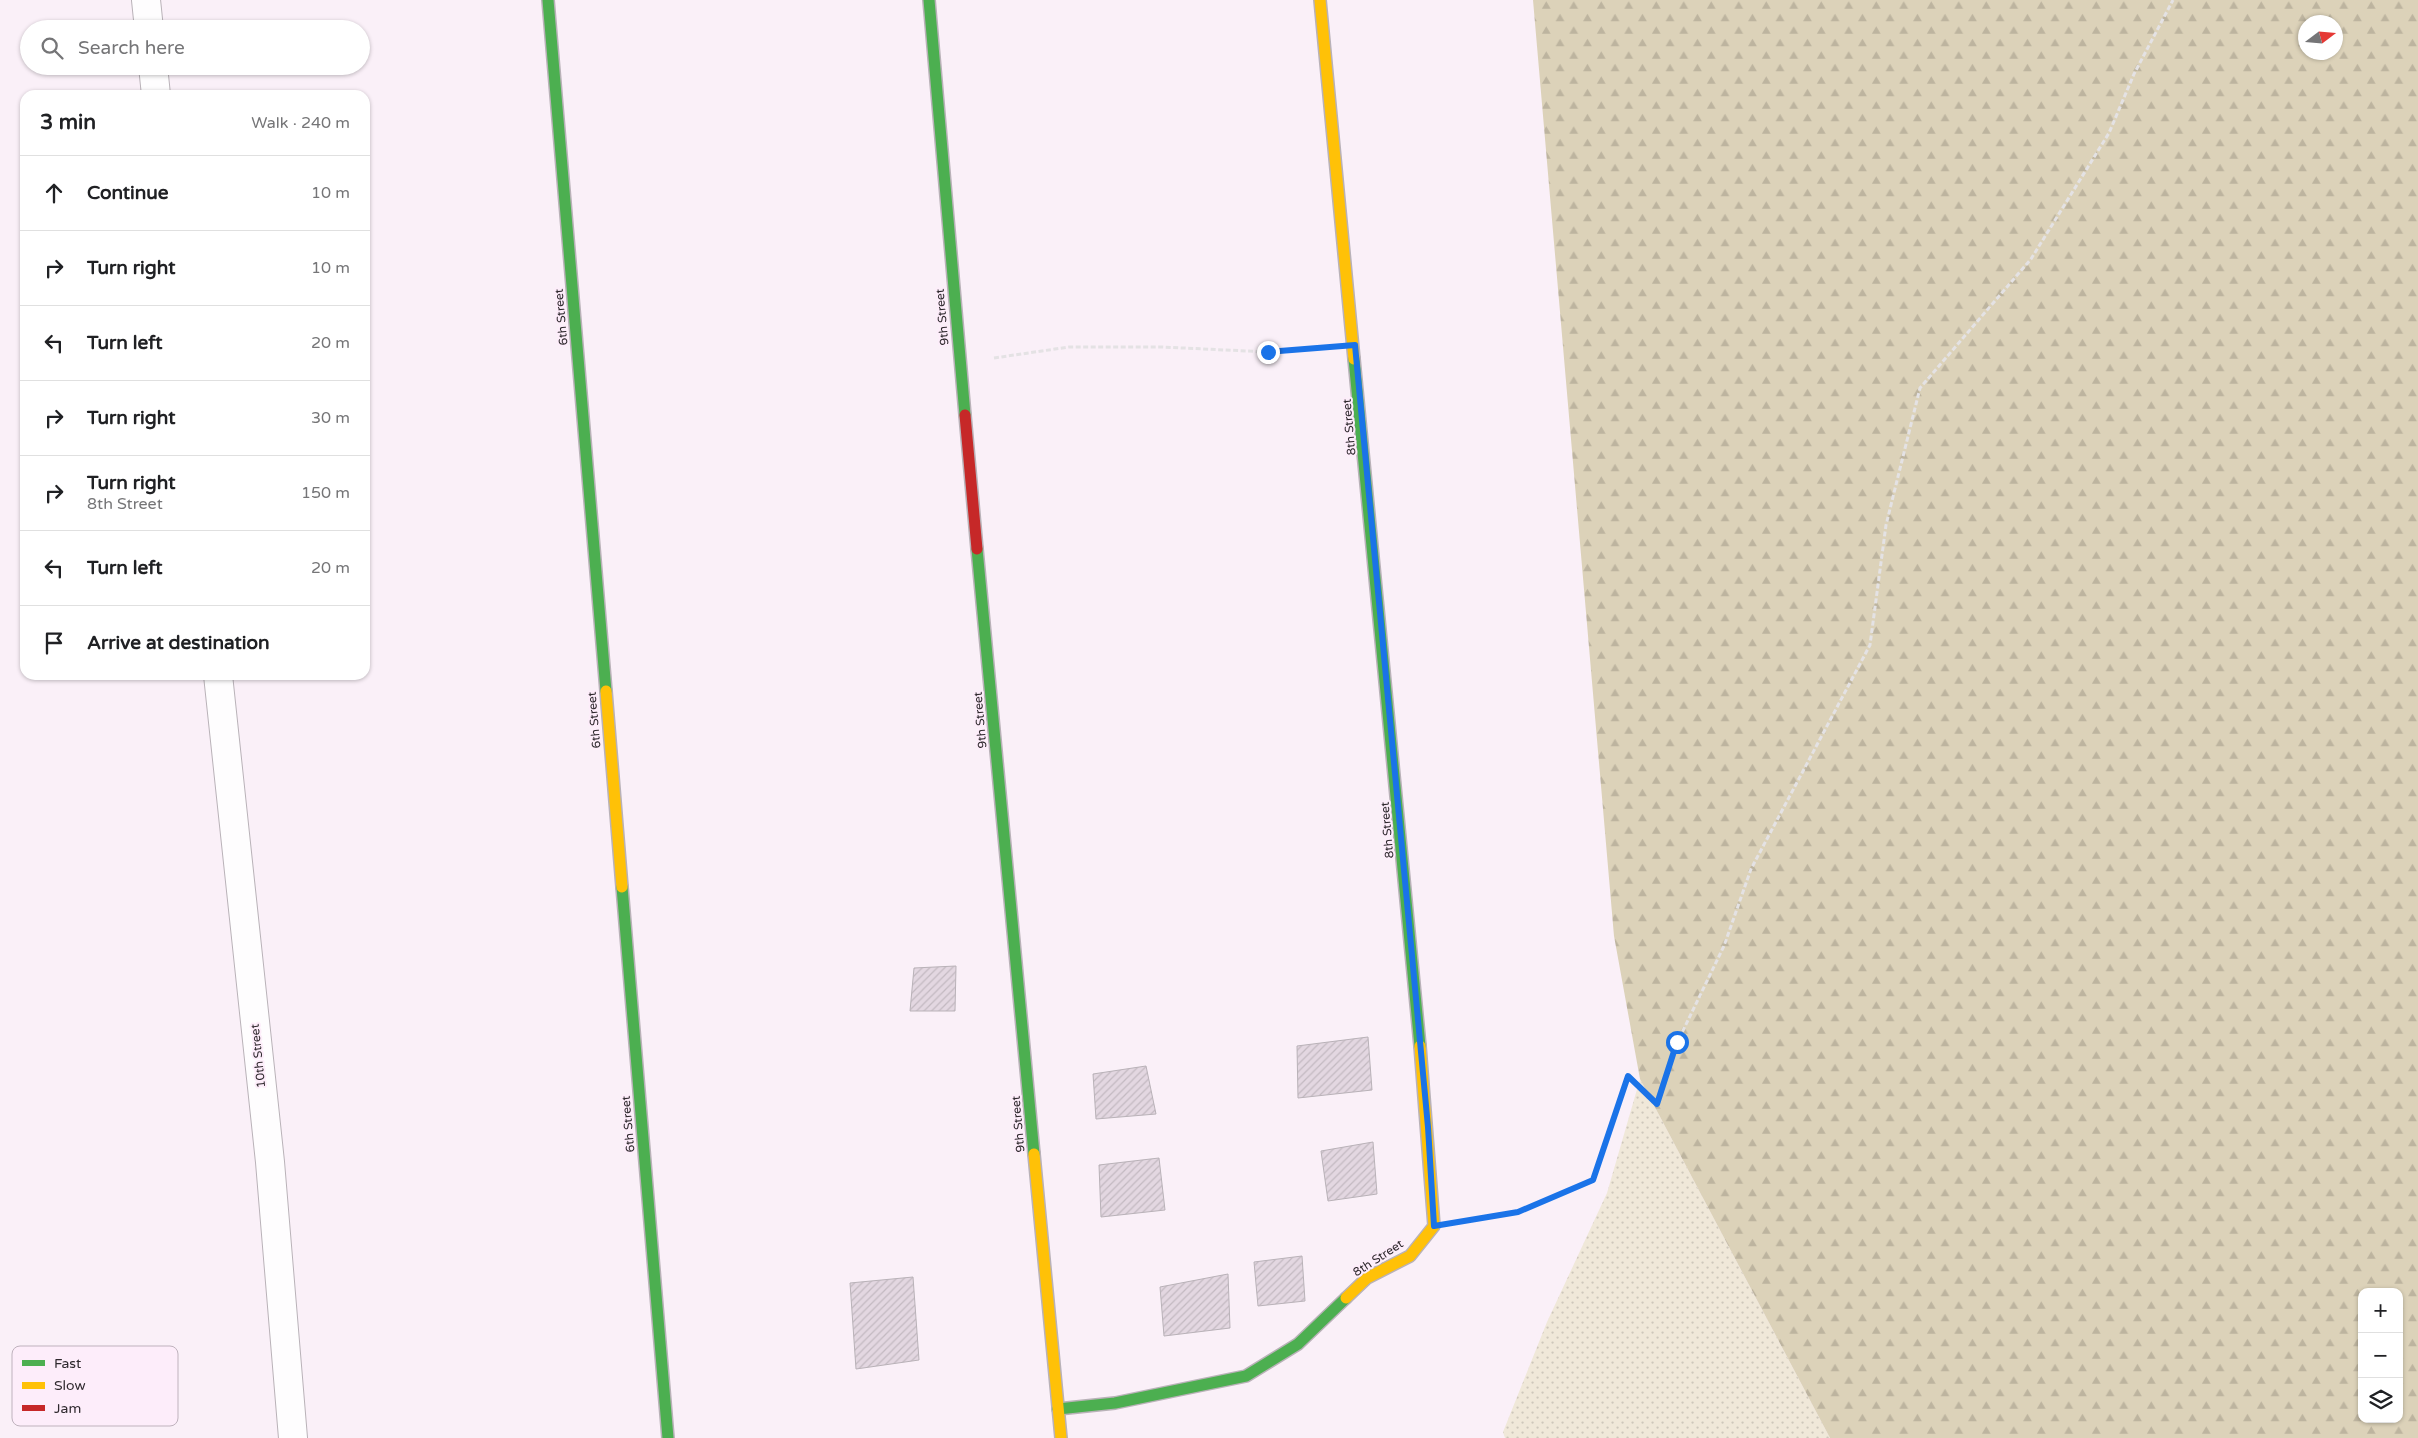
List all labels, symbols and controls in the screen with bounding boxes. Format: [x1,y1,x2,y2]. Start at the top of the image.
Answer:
north arrow [2298,15,2343,60]
search box [20,20,370,75]
icon: search [38,34,66,62]
text: Search here [78,37,185,59]
text: 3 min [40,110,96,135]
text: Walk · 240 m [251,113,350,133]
icon: ahead [40,179,68,207]
text: Continue [87,182,169,204]
text: 10 m [311,183,350,203]
icon: right [40,254,68,282]
text: Turn right [87,257,175,279]
text: 10 m [311,258,350,278]
street label: 6th Street [552,288,570,346]
street label: 9th Street [933,288,951,346]
icon: left [40,329,68,357]
text: Turn left [87,332,163,354]
text: 20 m [311,333,350,353]
route end [1257,341,1280,364]
street label: 8th Street [1340,398,1358,456]
icon: right [40,404,68,432]
text: Turn right [87,407,175,429]
text: 30 m [311,408,350,428]
text: Turn right [87,472,175,494]
icon: right [40,479,68,507]
text: 150 m [301,483,350,503]
text: 8th Street [87,494,163,514]
icon: left [40,554,68,582]
text: Turn left [87,557,163,579]
text: 20 m [311,558,350,578]
icon: arrive [40,629,68,657]
text: Arrive at destination [87,632,270,654]
street label: 6th Street [585,691,603,749]
street label: 9th Street [971,691,989,749]
street label: 8th Street [1378,801,1396,859]
street label: 10th Street [248,1023,268,1089]
route start [1666,1031,1689,1054]
street label: 6th Street [619,1095,637,1153]
street label: 9th Street [1009,1095,1027,1153]
street label: 8th Street [1350,1236,1406,1279]
map controls [2358,1288,2403,1423]
button: + [2358,1288,2403,1333]
button: − [2358,1333,2403,1378]
legend [12,1346,178,1426]
text: Fast [54,1355,82,1372]
text: Slow [54,1377,86,1394]
button: layers [2358,1378,2403,1423]
text: Jam [54,1400,81,1417]

